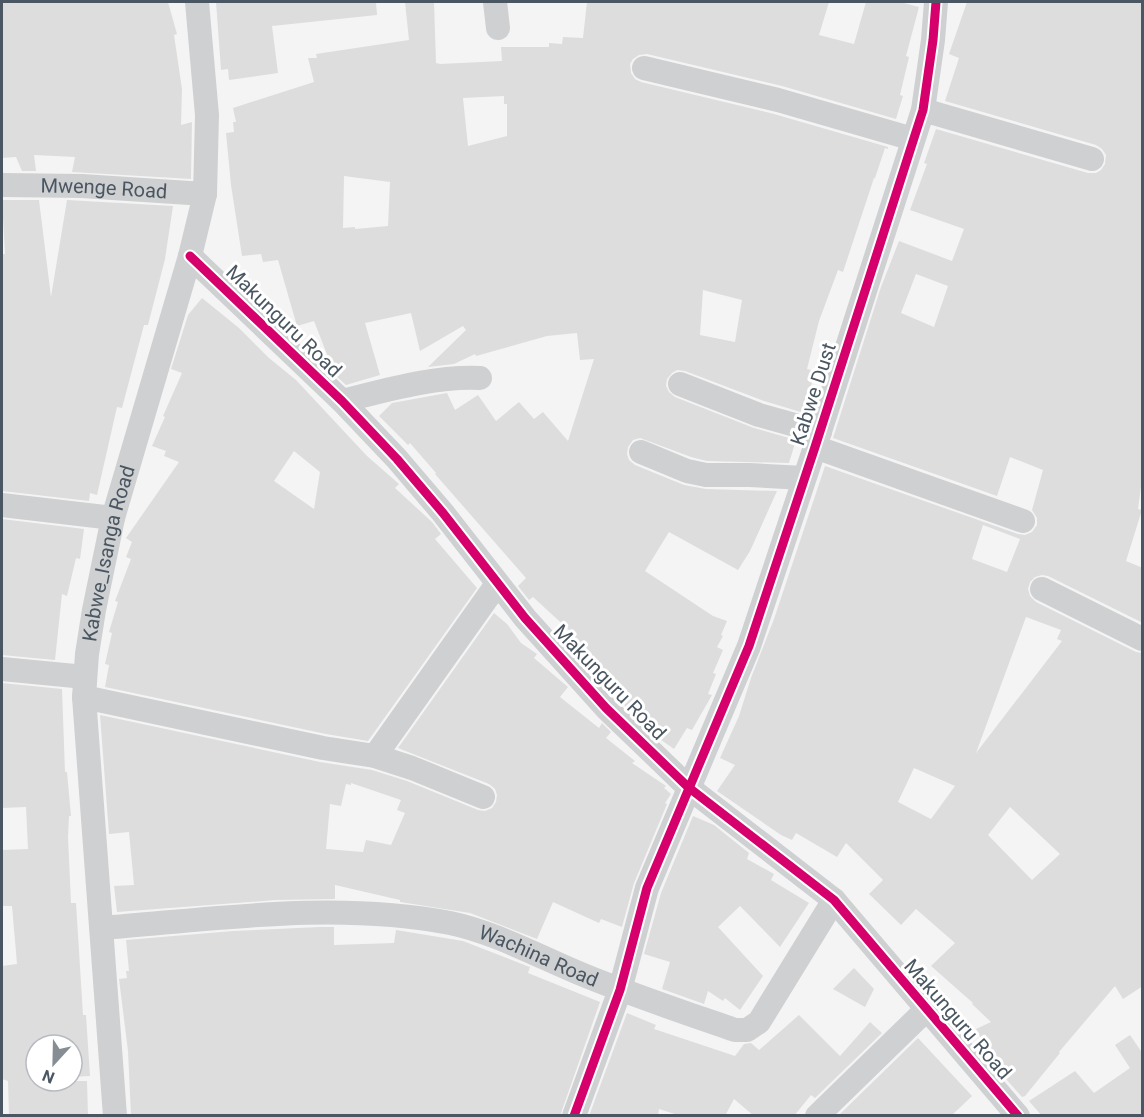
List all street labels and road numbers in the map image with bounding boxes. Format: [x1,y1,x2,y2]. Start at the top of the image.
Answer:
street label: Mwenge Road [40,173,168,204]
street label: Makunguru Road [221,260,347,382]
street label: Kabwe Dust [785,340,841,448]
street label: Kabwe_Isanga Road [77,463,140,643]
street label: Makunguru Road [549,619,671,745]
street label: Wachina Road [476,920,602,992]
street label: Makunguru Road [899,954,1017,1084]

